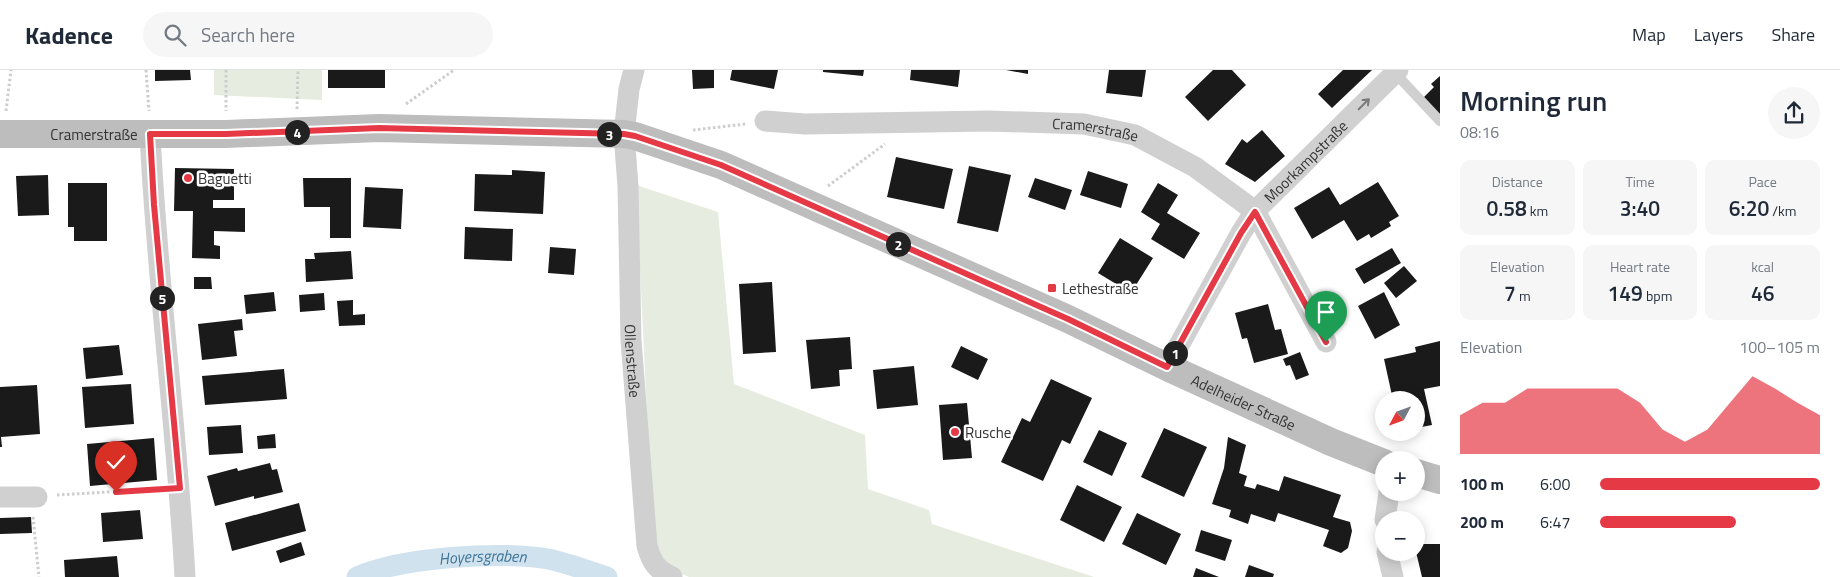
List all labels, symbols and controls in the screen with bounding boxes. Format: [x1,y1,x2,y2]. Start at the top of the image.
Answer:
search box [143,12,493,57]
text: Kadence [25,17,113,53]
text: Search here [201,20,295,49]
icon: search [161,21,189,49]
text: Map [1632,21,1666,48]
text: Layers [1694,21,1743,48]
text: Share [1771,21,1815,48]
text: Morning run [1460,79,1607,122]
button: share [1768,87,1820,139]
one-way arrow [1358,97,1370,110]
street label: Cramerstraße [1052,112,1141,147]
street label: Moorkampstraße [1258,115,1353,208]
pin: 4 [284,120,310,144]
text: 08:16 [1460,120,1499,144]
text: 4 [294,122,301,143]
pin: 3 [596,122,622,146]
street label: Cramerstraße [50,123,138,146]
text: 3 [606,124,613,145]
place label: Baguetti [198,167,252,190]
text: Distance [1492,171,1543,192]
text: Time [1625,171,1655,192]
text: Pace [1748,171,1777,192]
marker: Baguetti [182,172,194,184]
text: 0.58 [1486,192,1527,224]
text: 3:40 [1620,192,1660,224]
text: 6:20 [1729,192,1769,224]
text: km [1527,200,1548,221]
text: /km [1769,200,1796,221]
pin: 2 [886,232,910,256]
text: 2 [895,234,902,255]
text: Elevation [1490,256,1545,277]
text: Heart rate [1610,256,1670,277]
text: kcal [1751,256,1774,277]
place label: Lethestraße [1062,277,1139,300]
text: 7 [1504,277,1516,309]
text: 149 [1608,277,1643,309]
text: 46 [1751,277,1774,309]
marker: Lethestraße [1046,282,1058,294]
text: m [1516,285,1531,306]
text: bpm [1643,285,1672,306]
pin: 5 [150,286,174,310]
text: 5 [159,288,166,309]
pin [1305,291,1347,342]
icon: arrive [1312,298,1340,326]
street label: Ollenstraße [619,324,647,398]
text: Elevation [1460,335,1522,359]
text: 100–105 m [1739,335,1820,359]
pin: 1 [1162,340,1188,366]
text: 1 [1172,343,1179,364]
street label: Adelheider Straße [1187,368,1300,436]
north arrow [1375,391,1425,441]
map controls [1375,391,1425,561]
place label: Rusche [965,421,1011,444]
marker: Rusche [949,426,961,438]
pin [95,441,137,492]
icon: check [102,448,130,476]
button: + [1375,451,1425,501]
text: 100 m [1460,472,1504,496]
text: 6:00 [1540,472,1570,496]
text: 200 m [1460,510,1504,534]
text: 6:47 [1540,510,1570,534]
button: − [1375,511,1425,561]
water label: Hoyersgraben [438,544,528,571]

